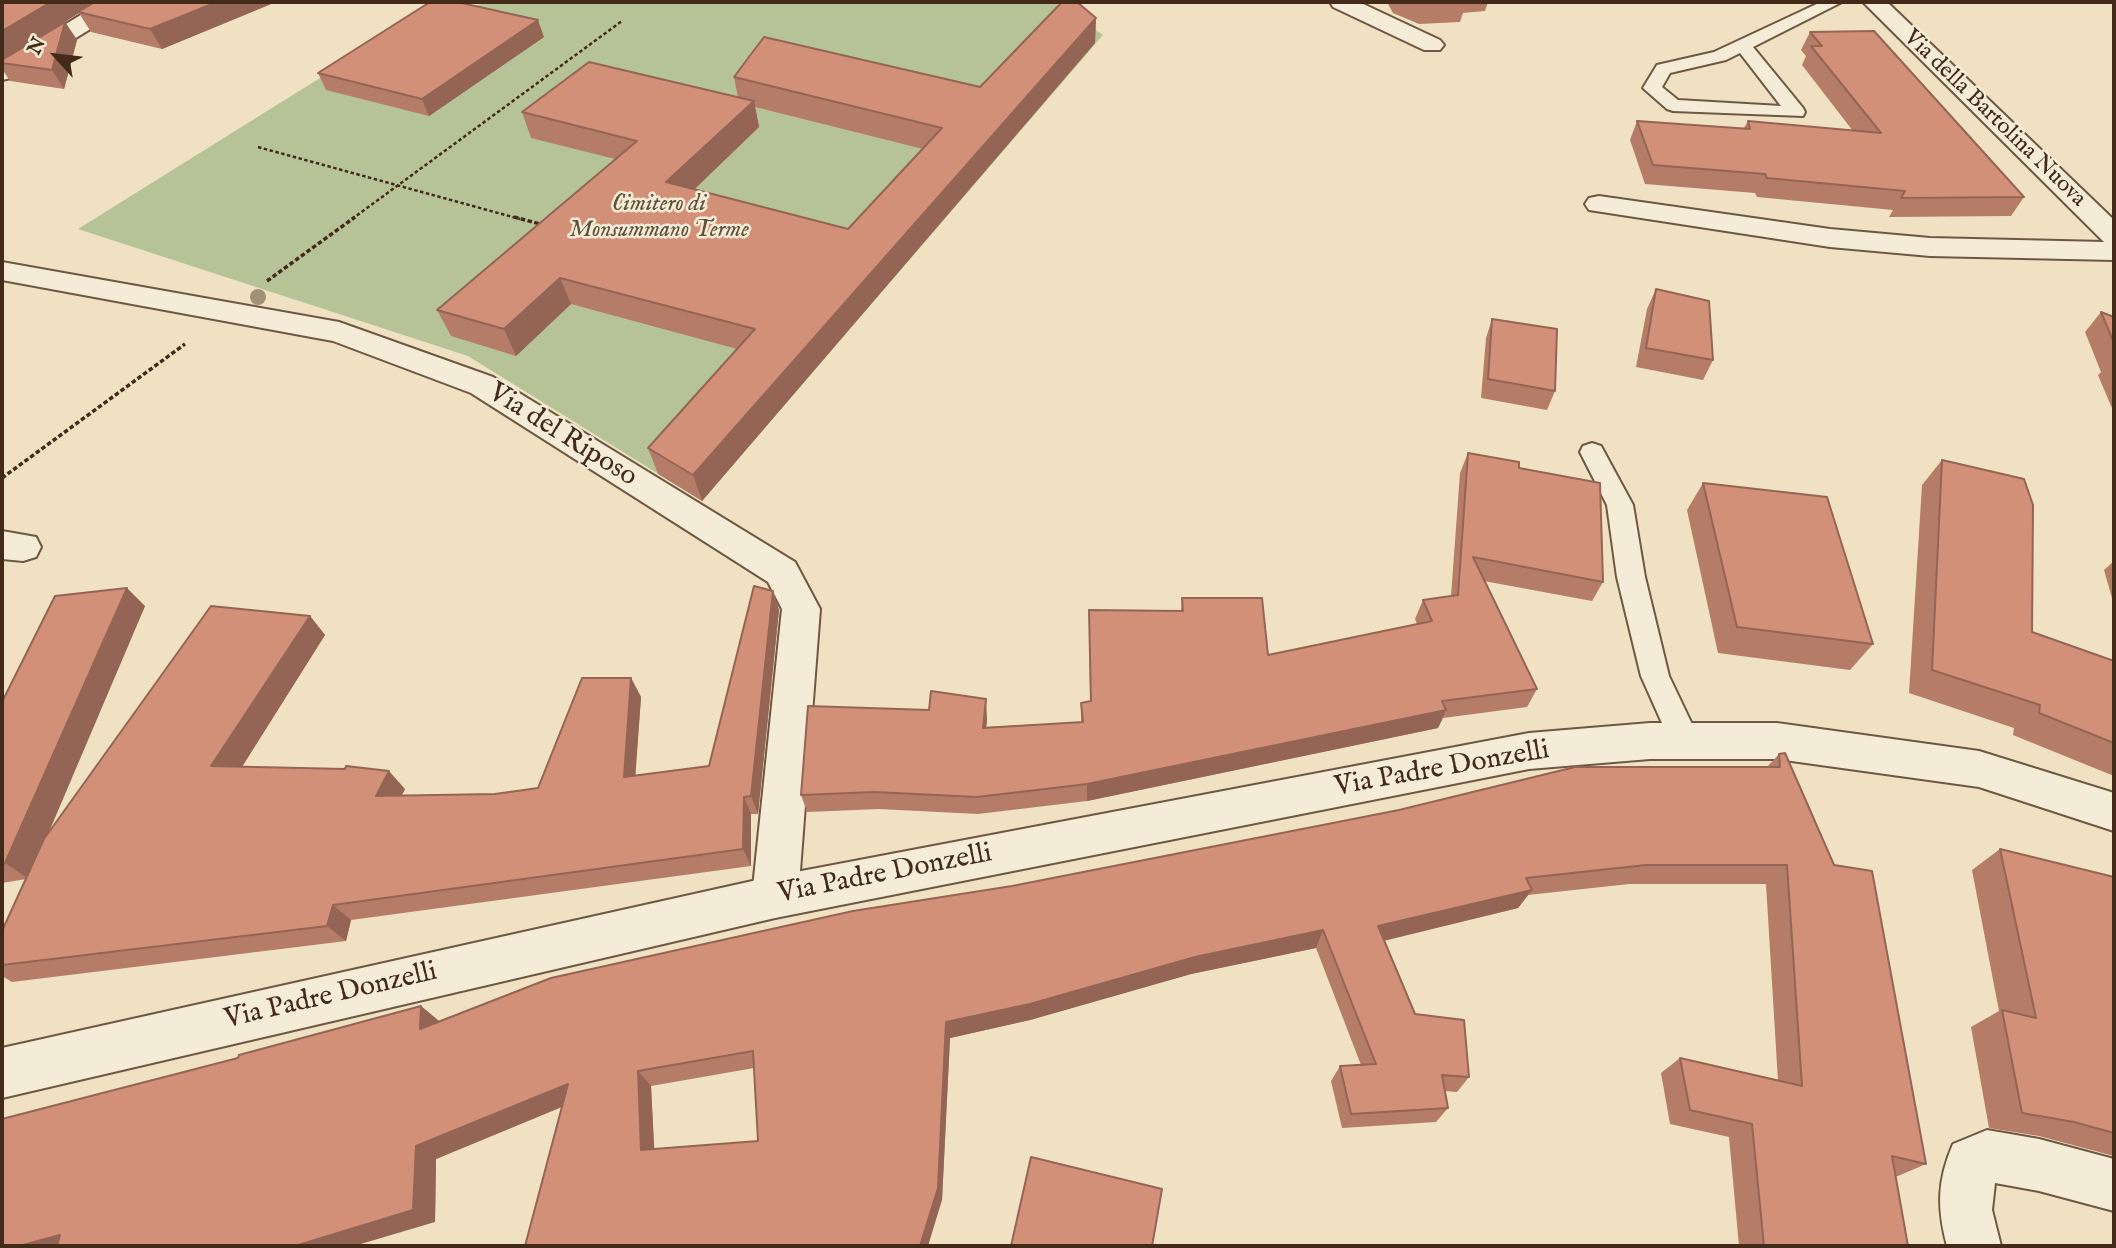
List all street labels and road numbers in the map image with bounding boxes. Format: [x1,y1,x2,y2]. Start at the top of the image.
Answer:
street label: Via della Bartolina Nuova [1897,25,2091,213]
street label: Via del Riposo [481,377,643,495]
street label: Via Padre Donzelli [1332,735,1552,805]
street label: Via Padre Donzelli [775,838,995,912]
street label: Via Padre Donzelli [221,956,441,1038]

